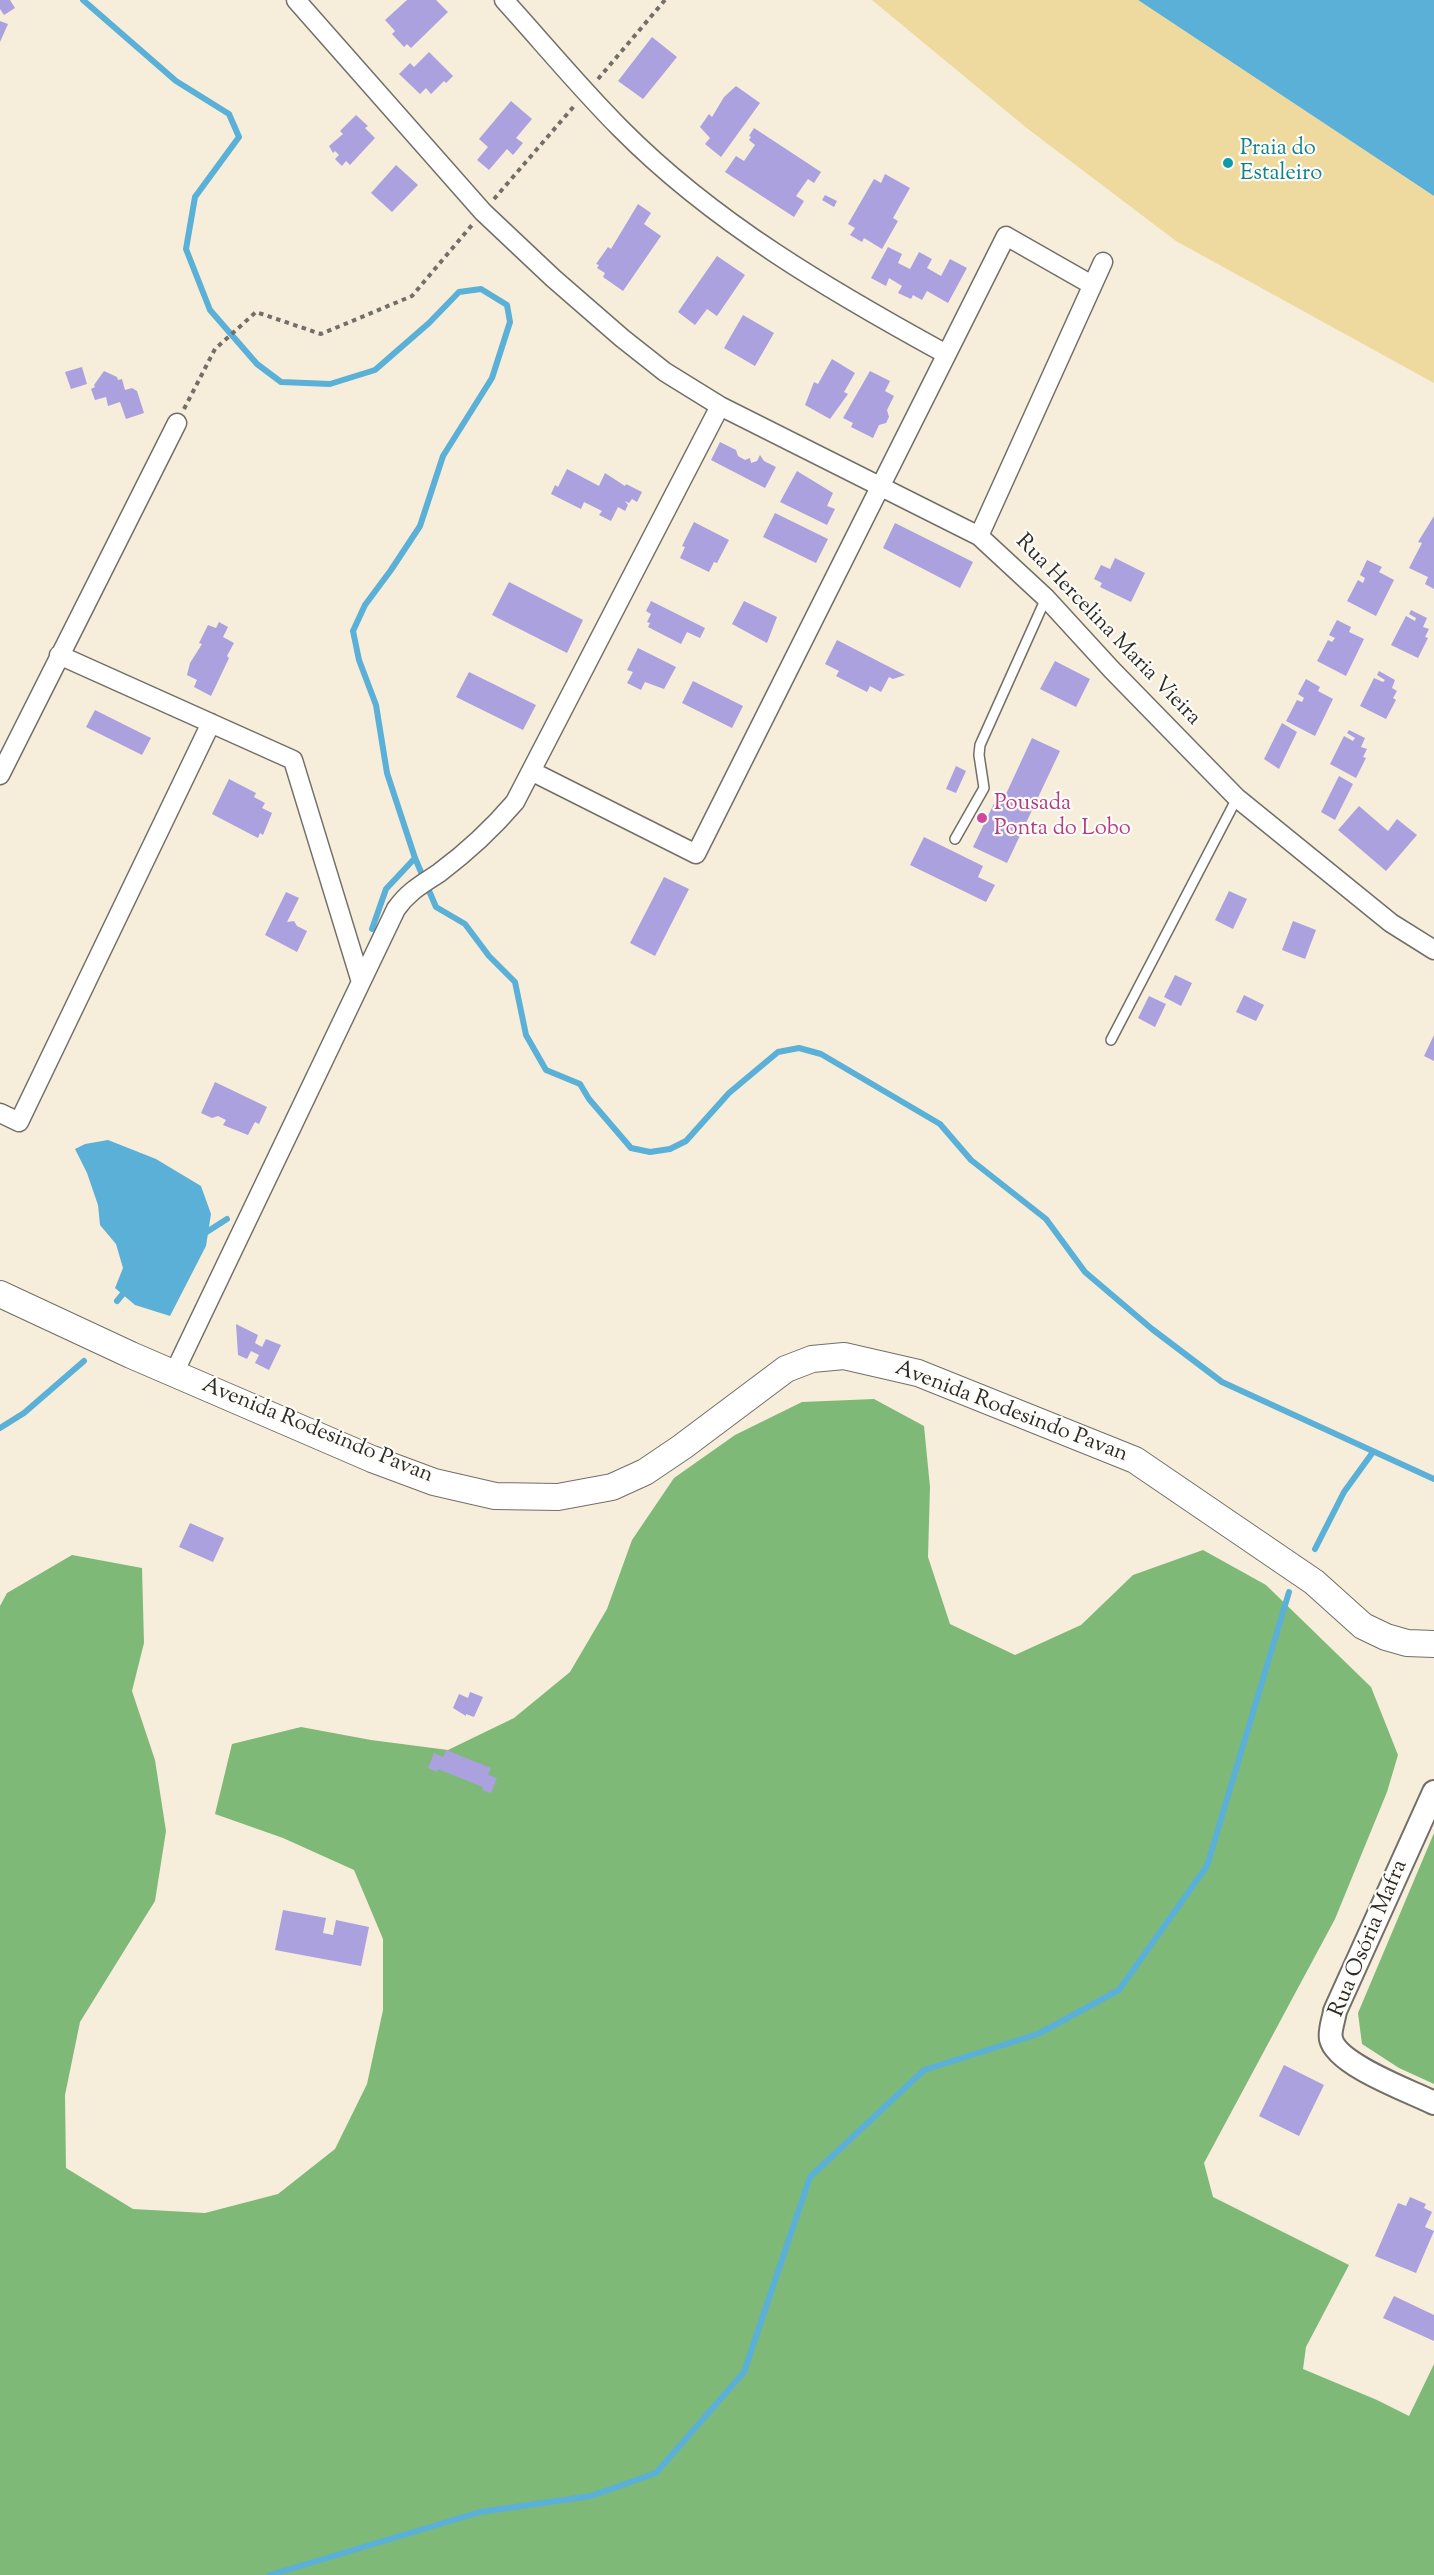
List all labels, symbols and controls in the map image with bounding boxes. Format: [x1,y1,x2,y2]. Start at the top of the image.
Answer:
place label: Praia do Estaleiro [1240,137,1322,188]
marker: Praia do Estaleiro [1221,156,1235,170]
street label: Rua Hercelina Maria Vieira [1009,530,1205,732]
place label: Pousada Ponta do Lobo [994,792,1131,843]
marker: Pousada Ponta do Lobo [975,811,989,825]
street label: Avenida Rodesindo Pavan [891,1356,1131,1470]
street label: Avenida Rodesindo Pavan [198,1373,436,1491]
street label: Rua Osória Mafra [1325,1857,1415,2021]

